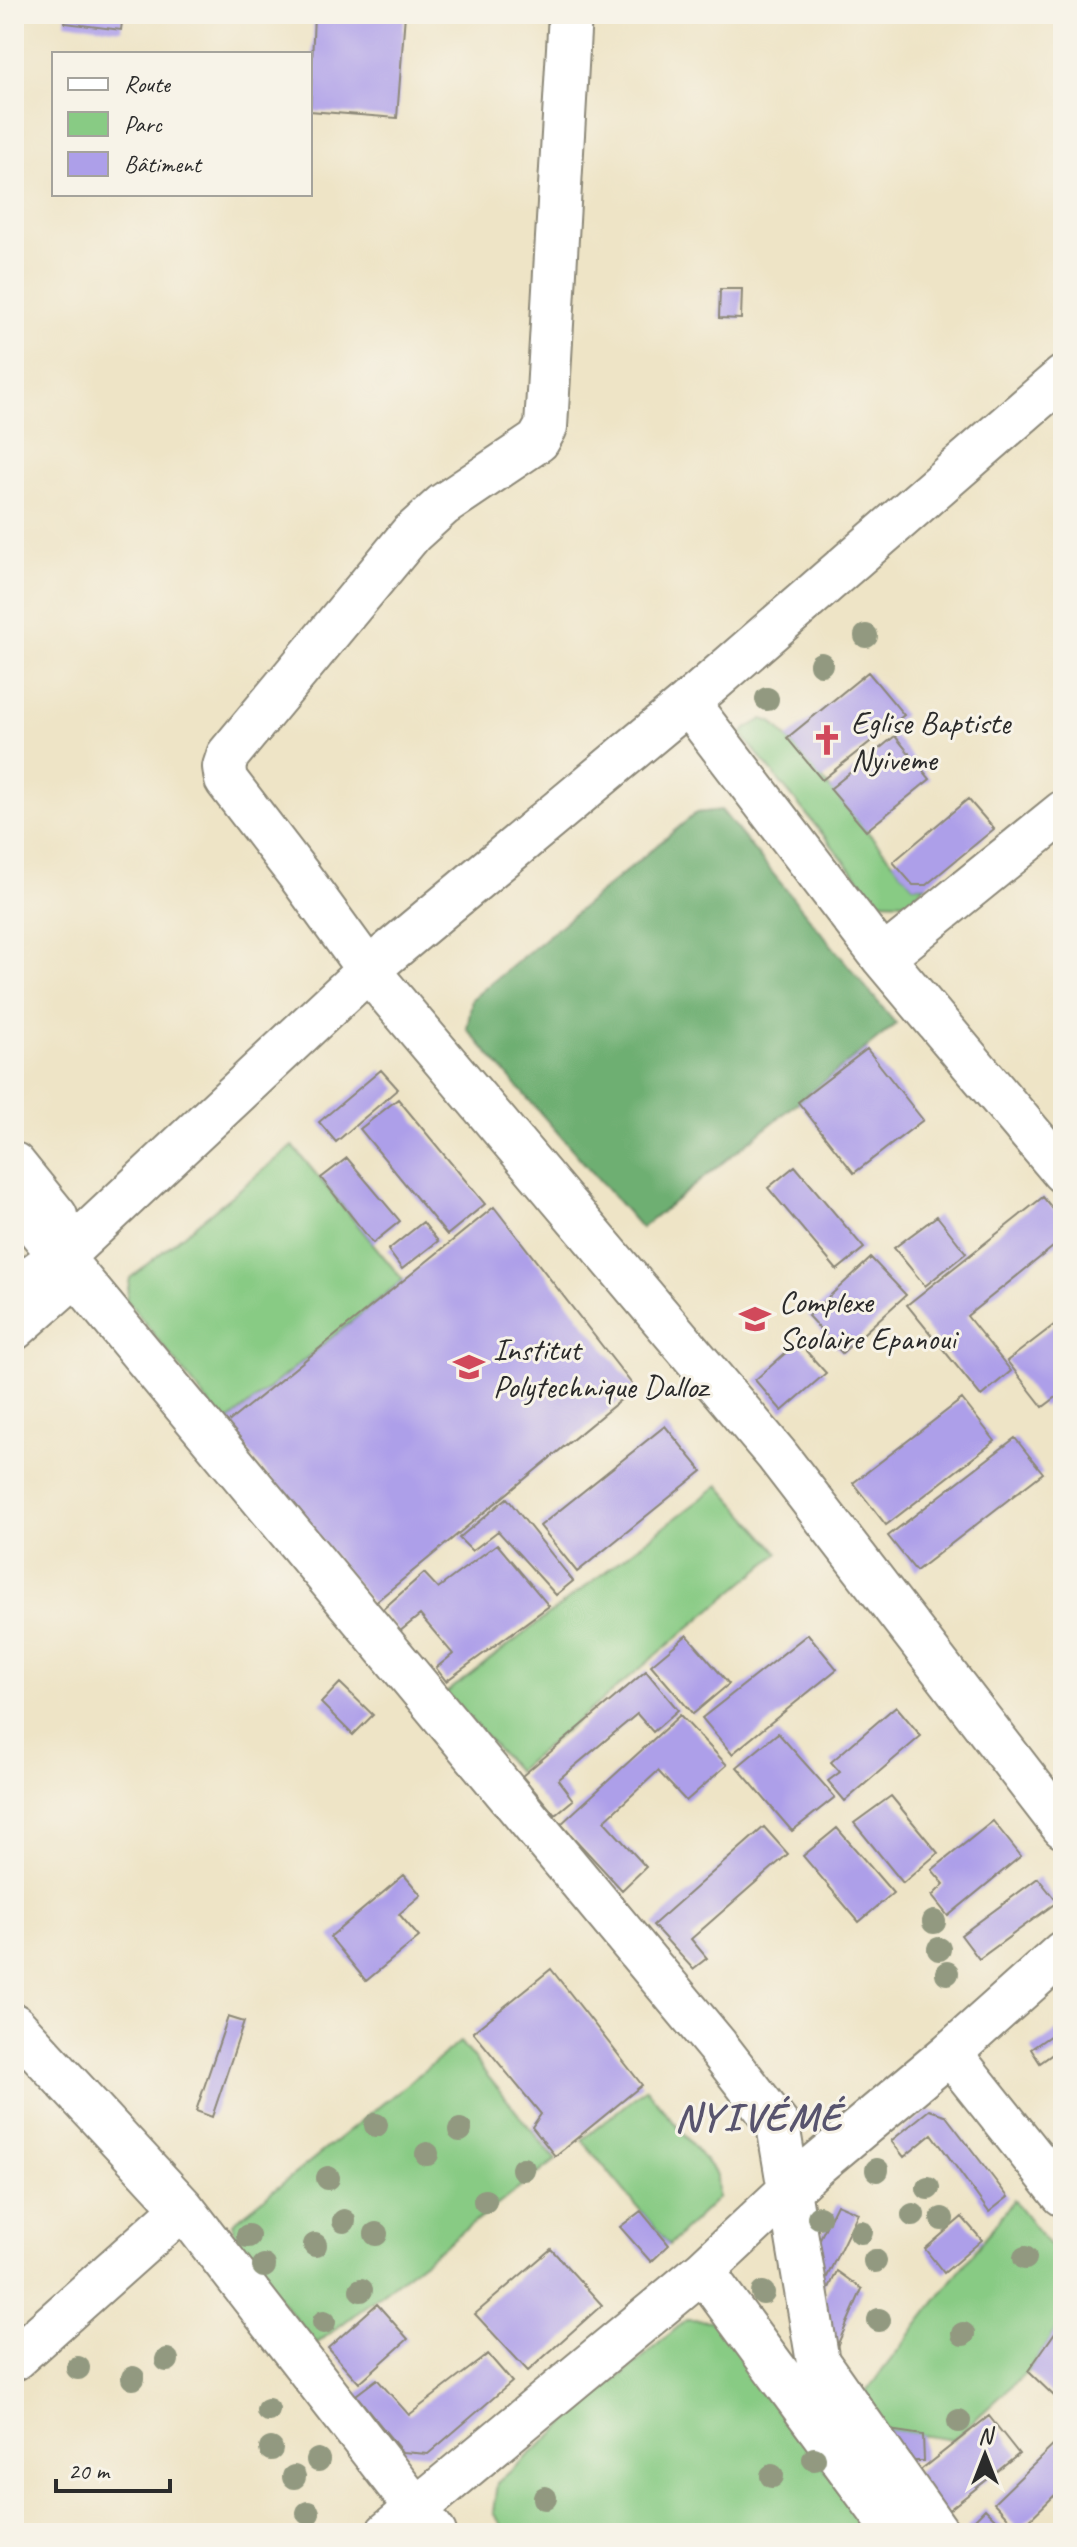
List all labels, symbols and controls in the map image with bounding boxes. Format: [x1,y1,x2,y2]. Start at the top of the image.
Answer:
legend [52,52,312,196]
text: Route [124,69,172,99]
text: Parc [124,109,163,139]
text: Bâtiment [124,149,203,179]
place label: Eglise Baptiste Nyiveme [851,702,1013,780]
church icon: Eglise Baptiste Nyiveme [810,723,844,757]
place label: Complexe Scolaire Epanoui [779,1281,960,1359]
school or university icon: Complexe Scolaire Epanoui [738,1302,772,1336]
place label: Institut Polytechnique Dalloz [493,1329,711,1407]
school or university icon: Institut Polytechnique Dalloz [452,1350,486,1384]
district label: NYIVÉMÉ [675,2092,846,2142]
north arrow [945,2415,1025,2495]
text: N [978,2422,995,2450]
scale bar [56,2443,170,2493]
text: 20 m [68,2456,111,2486]

